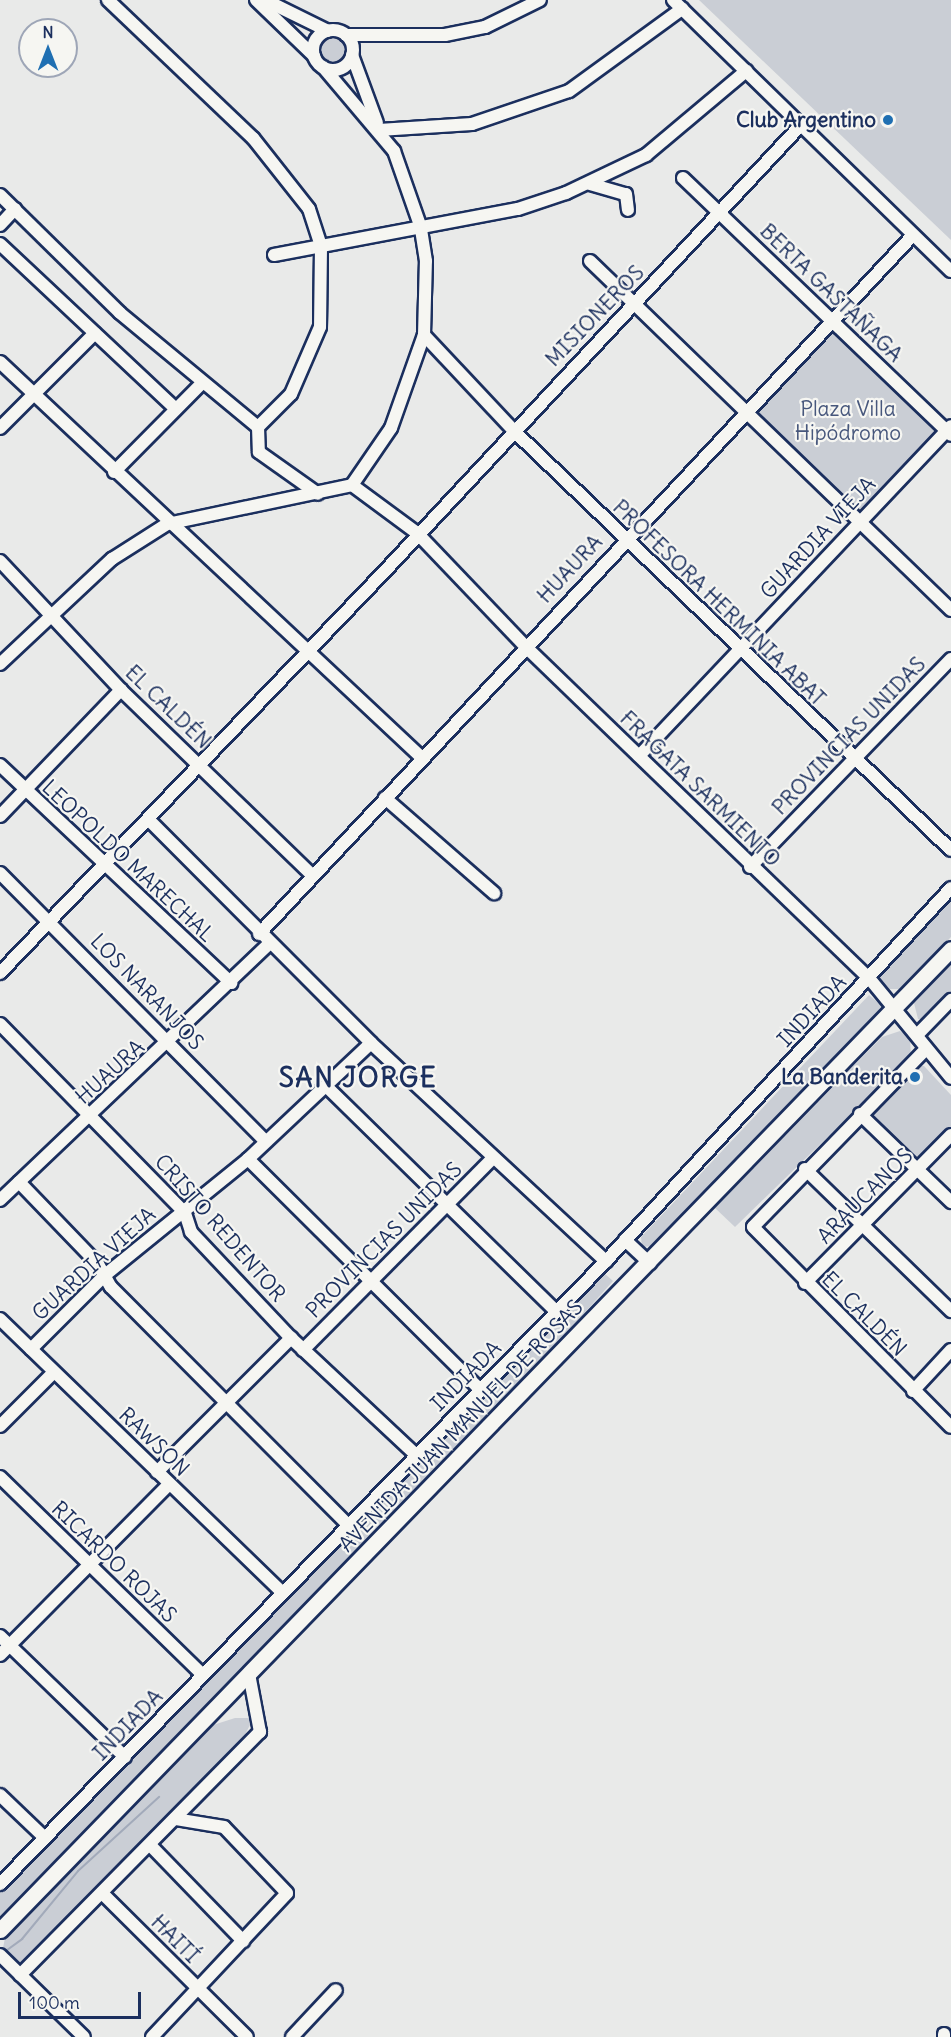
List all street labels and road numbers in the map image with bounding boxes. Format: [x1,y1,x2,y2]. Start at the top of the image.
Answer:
street label: BERTA GASTAÑAGA [755,219,907,367]
street label: MISIONEROS [540,260,650,372]
street label: GUARDIA VIEJA [755,472,881,604]
street label: PROFESORA HERMINIA ABAT [607,495,831,711]
street label: HUAURA [532,530,608,608]
street label: PROVINCIAS UNIDAS [767,652,931,820]
street label: EL CALDÉN [120,660,216,754]
street label: FRAGATA SARMIENTO [615,706,785,872]
street label: LEOPOLDO MARECHAL [37,775,219,947]
street label: LOS NARANJOS [85,929,209,1055]
street label: INDIADA [772,970,852,1052]
street label: HUAURA [70,1035,150,1109]
street label: ARAUCANOS [812,1143,918,1249]
street label: CRISTO REDENTOR [149,1149,291,1307]
street label: PROVINCIAS UNIDAS [301,1157,467,1323]
street label: GUARDIA VIEJA [27,1202,161,1326]
street label: EL CALDÉN [816,1266,912,1362]
street label: AVENIDA JUAN MANUEL DE ROSAS [334,1295,588,1557]
street label: INDIADA [426,1336,506,1416]
street label: RAWSON [114,1402,194,1482]
street label: RICARDO ROJAS [46,1496,182,1628]
street label: INDIADA [88,1684,168,1766]
street label: HAITÍ [146,1910,204,1968]

